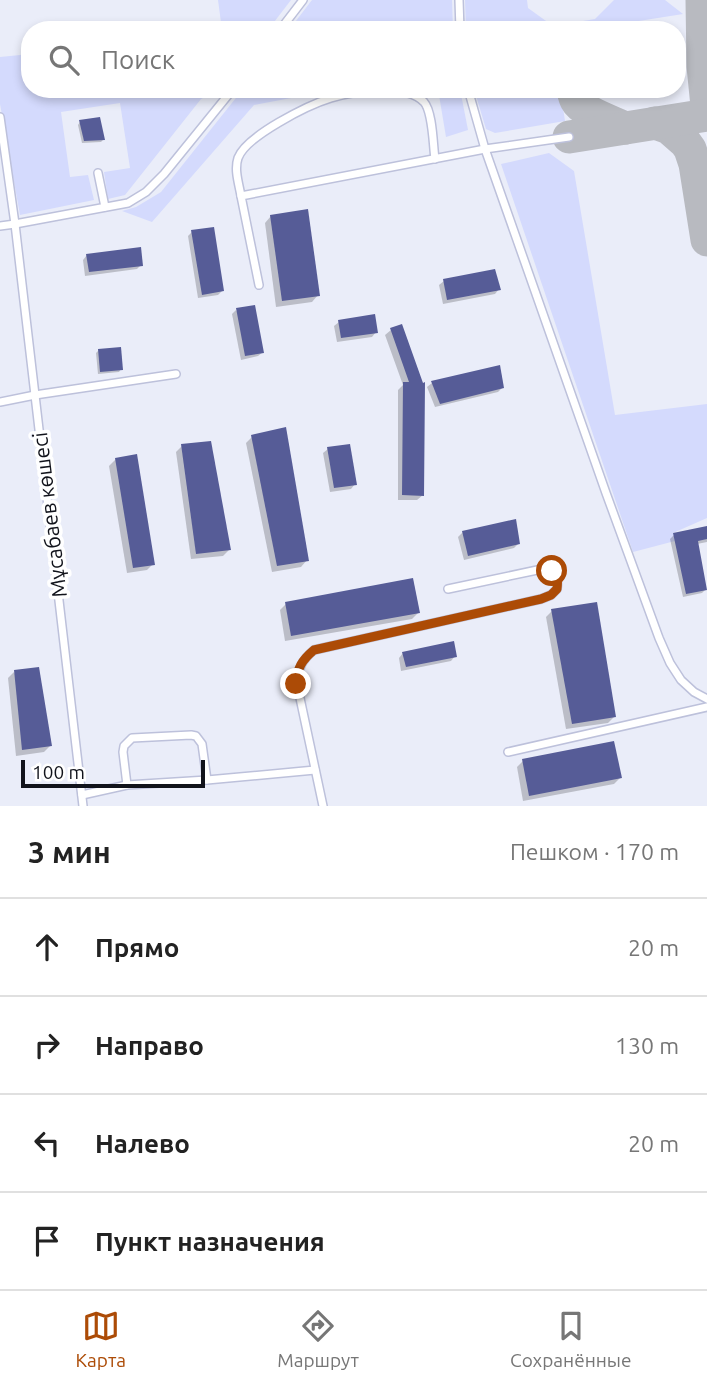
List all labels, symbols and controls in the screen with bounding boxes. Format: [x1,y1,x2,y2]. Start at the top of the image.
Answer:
search box [21,21,686,98]
icon: search [45,41,83,79]
text: Поиск [101,45,175,74]
street label: Мұсабаев көшесі [27,431,71,599]
route start [536,555,567,586]
route end [280,668,311,699]
scale bar [21,757,205,789]
text: 100 m [32,761,85,783]
text: 3 мин [28,835,111,869]
text: Пешком · 170 m [510,839,679,864]
icon: ahead [28,928,66,966]
text: Прямо [95,933,179,962]
text: 20 m [628,935,679,960]
icon: right [28,1026,66,1064]
text: Направо [95,1031,204,1060]
text: 130 m [615,1033,679,1058]
icon: left [28,1124,66,1162]
text: Налево [95,1129,190,1158]
text: 20 m [628,1131,679,1156]
icon: arrive [28,1222,66,1260]
text: Пункт назначения [95,1227,325,1256]
tab: Карта [76,1307,126,1371]
tab: Маршрут [277,1307,359,1371]
tab: Сохранённые [510,1307,632,1371]

